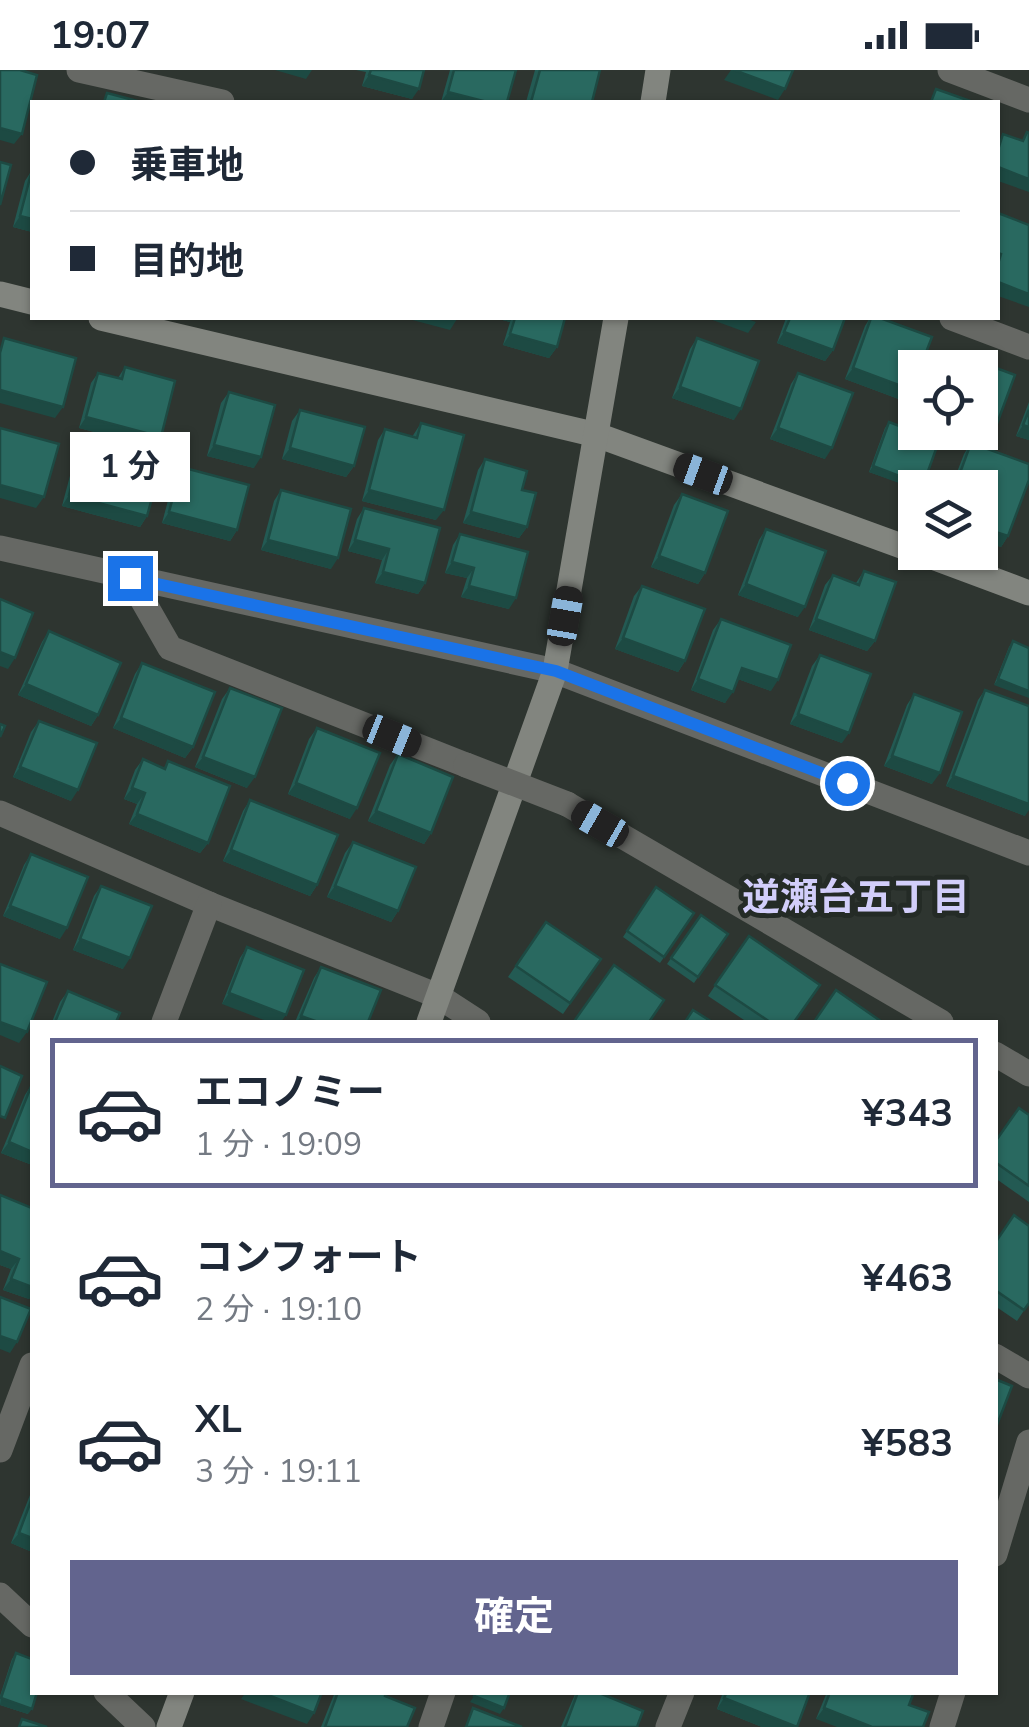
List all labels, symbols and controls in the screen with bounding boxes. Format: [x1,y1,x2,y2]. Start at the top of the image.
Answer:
text: 19:07 [50,10,151,61]
text: 乗車地 [130,140,244,191]
text: 目的地 [130,236,244,287]
map controls [898,350,998,570]
button: locate [898,350,998,450]
callout: 1 分 [70,433,190,503]
text: 1 分 [100,445,160,488]
car [670,450,736,498]
button: layers [898,470,998,570]
route end [108,556,153,601]
car [545,584,585,648]
car [359,711,425,761]
route start [825,761,870,806]
car [567,796,633,852]
district label: 逆瀬台五丁目 [742,872,970,923]
text: エコノミー [195,1067,385,1118]
icon: car [75,1068,165,1158]
text: ¥343 [862,1088,953,1139]
text: 1 分 · 19:09 [195,1123,362,1166]
text: コンフォート [195,1232,422,1283]
icon: car [75,1233,165,1323]
text: ¥463 [862,1253,953,1304]
text: 2 分 · 19:10 [195,1288,362,1331]
text: XL [195,1394,242,1445]
icon: car [75,1398,165,1488]
text: ¥583 [862,1418,953,1469]
text: 3 分 · 19:11 [195,1450,362,1493]
button: 確定 [70,1560,958,1675]

